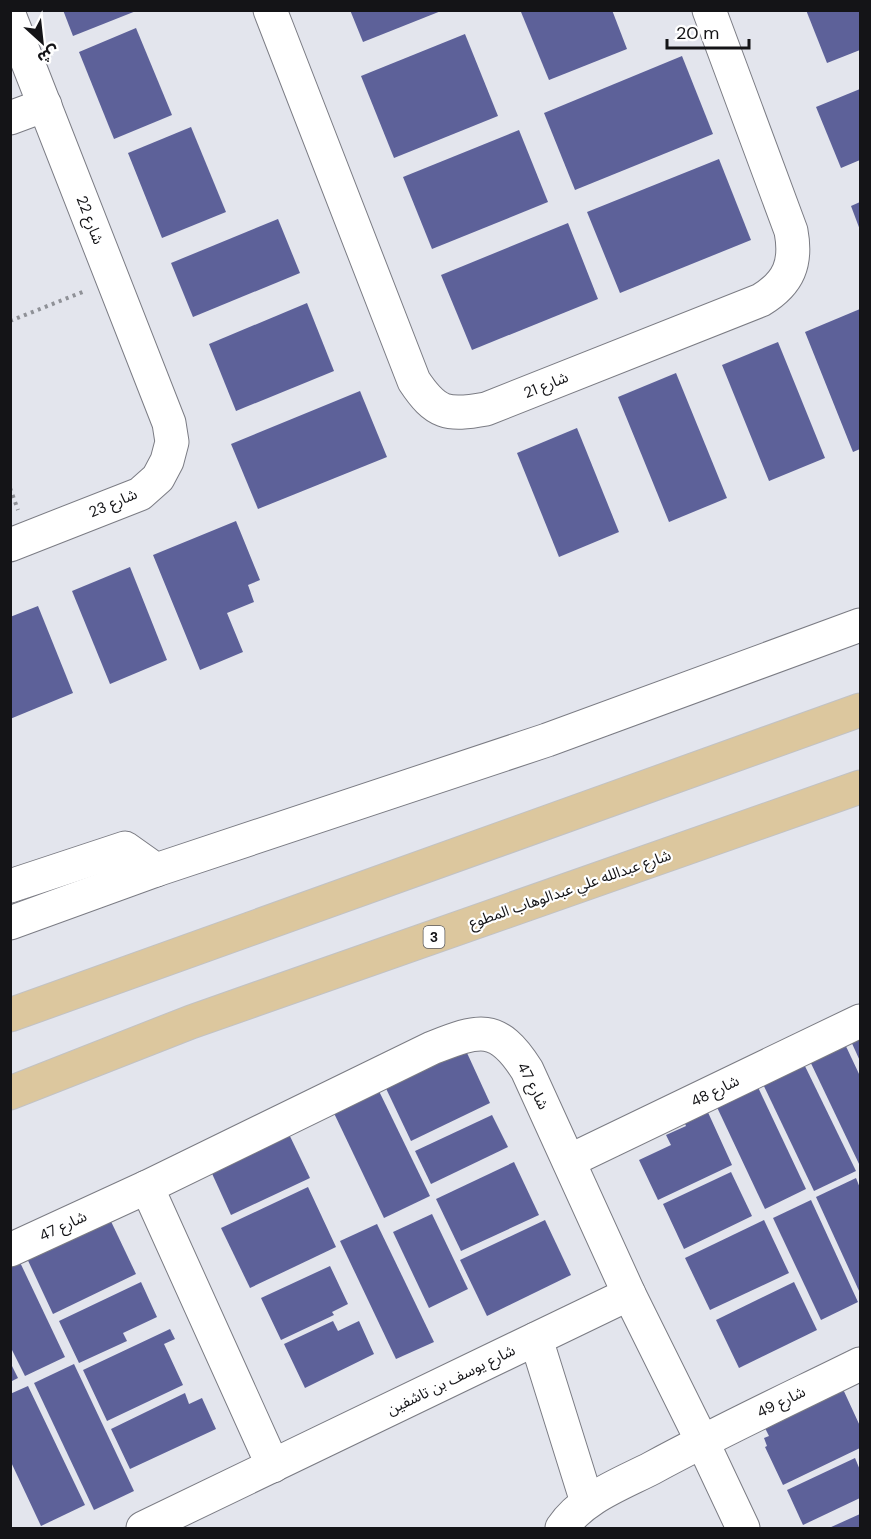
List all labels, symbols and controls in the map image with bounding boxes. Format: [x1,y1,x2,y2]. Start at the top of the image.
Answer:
north arrow [12,12,72,72]
scale bar [667,12,750,50]
text: 20 m [676,21,719,45]
text: ش [34,41,63,69]
street label: شارع 22 [70,193,108,248]
street label: شارع 21 [521,367,572,405]
street label: شارع 23 [86,484,141,524]
street label: شارع عبدالله علي عبدالوهاب المطوع [466,845,675,935]
road number: 3 [424,926,444,948]
street label: شارع 47 [511,1059,553,1114]
street label: شارع 48 [687,1071,744,1113]
street label: شارع 47 [36,1206,91,1248]
street label: شارع يوسف بن تاشفين [383,1340,520,1422]
street label: شارع 49 [753,1382,810,1424]

